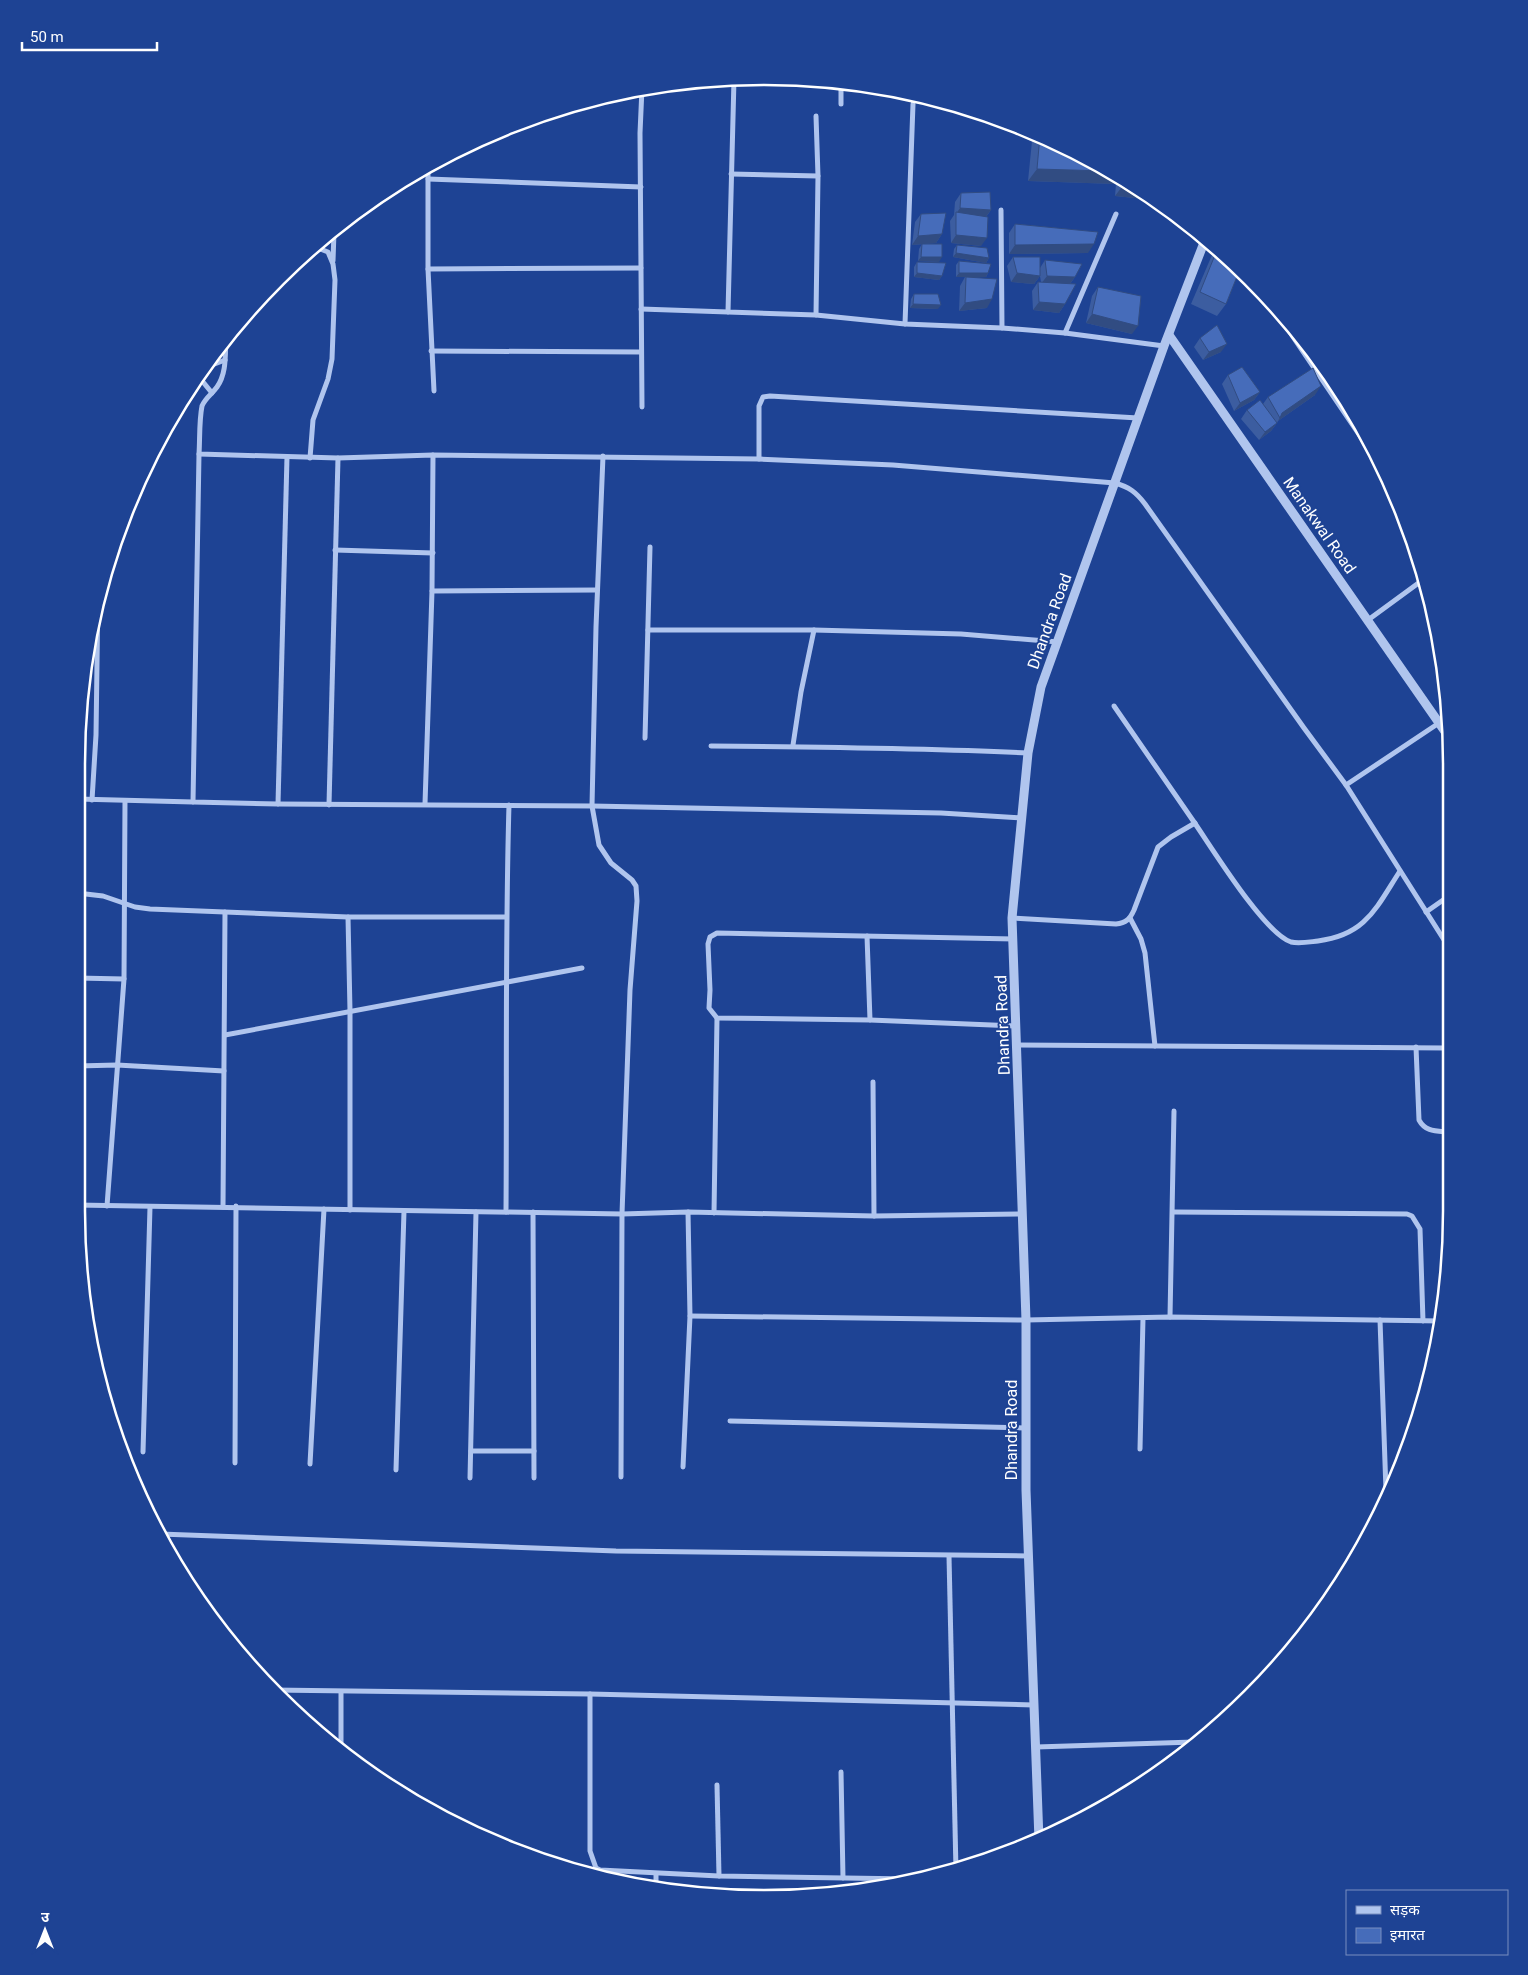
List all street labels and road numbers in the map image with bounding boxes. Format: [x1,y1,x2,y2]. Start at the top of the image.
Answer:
street label: Manakwal Road [1279,473,1360,577]
street label: Dhandra Road [1023,571,1076,672]
street label: Dhandra Road [991,974,1014,1075]
street label: Dhandra Road [1002,1380,1021,1480]

